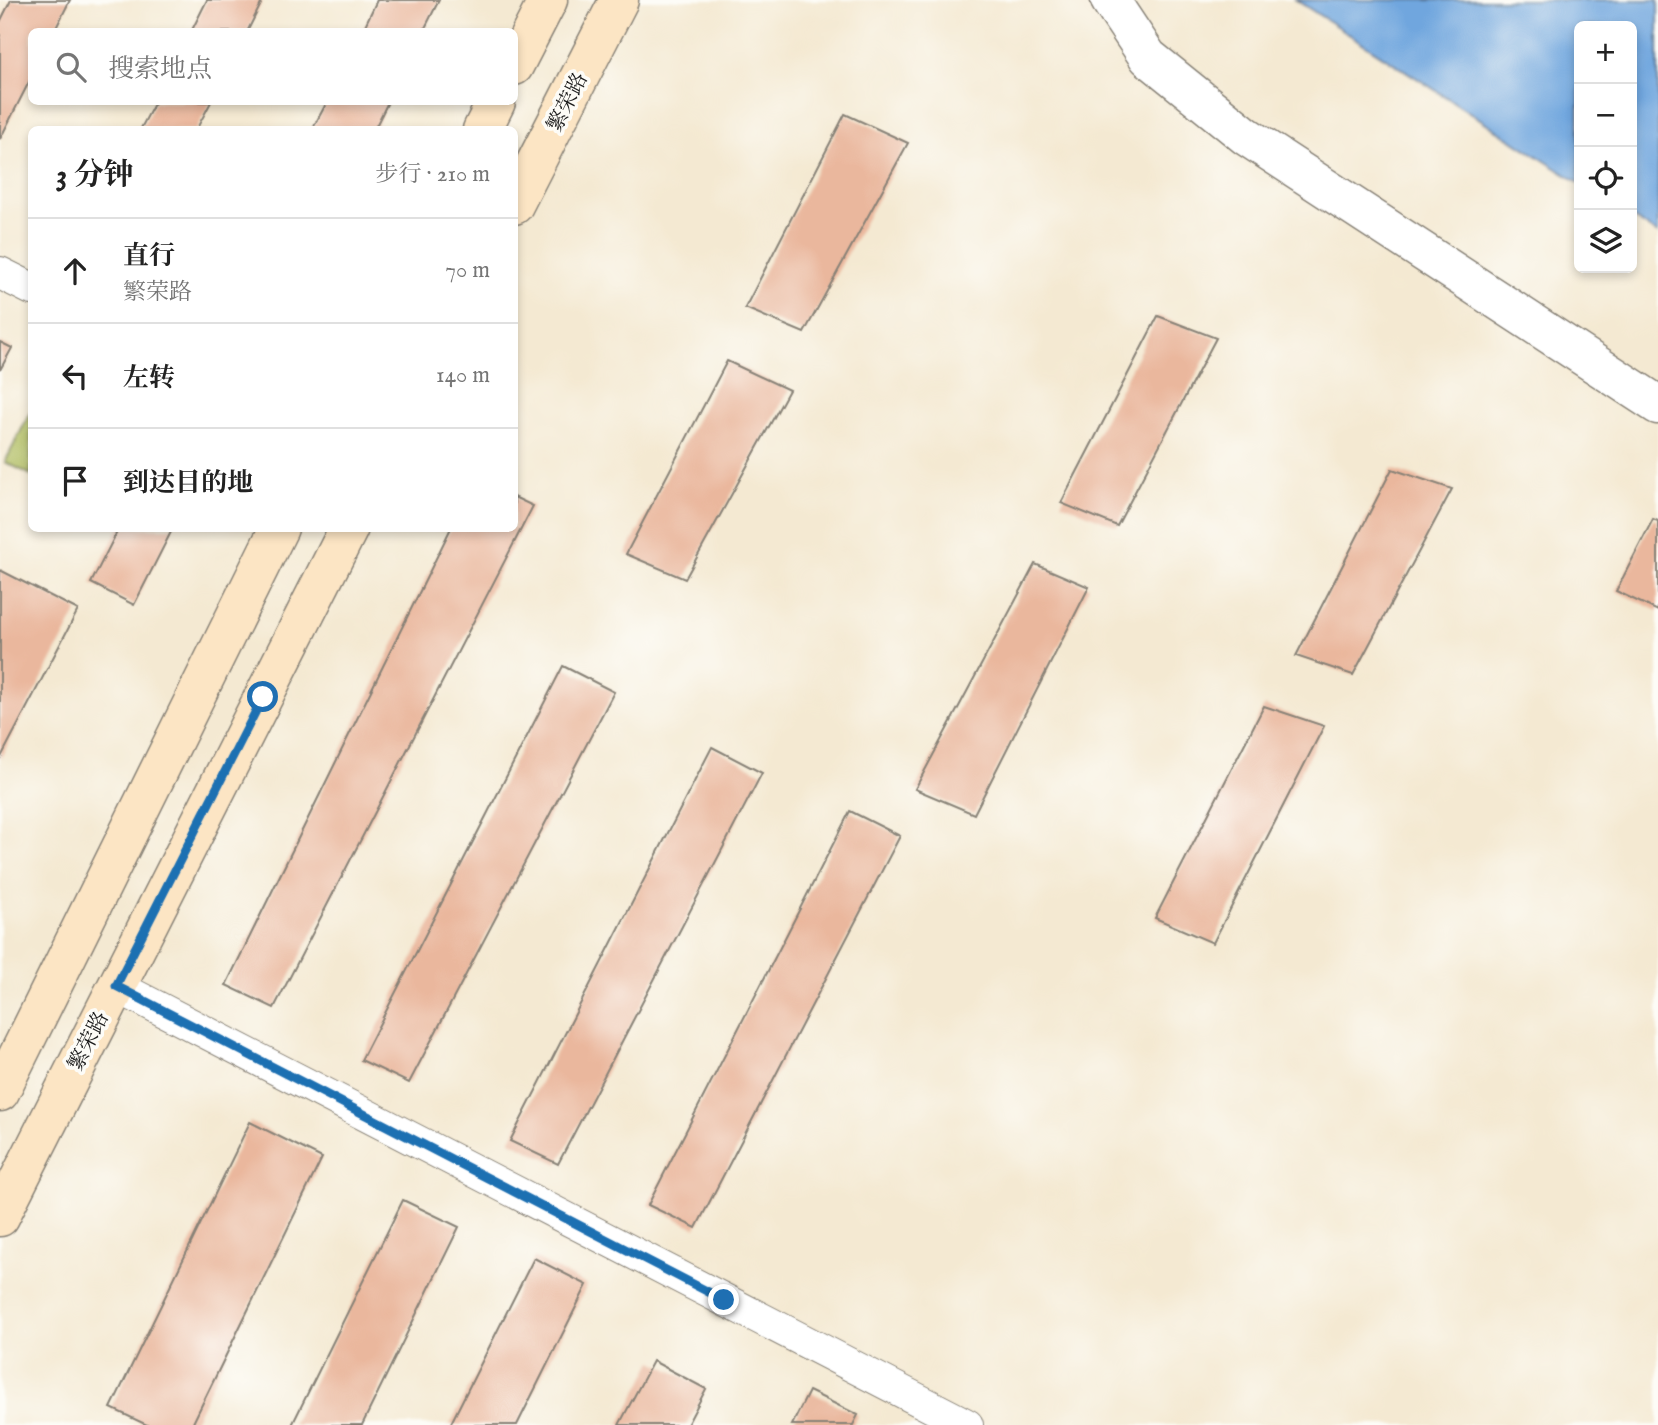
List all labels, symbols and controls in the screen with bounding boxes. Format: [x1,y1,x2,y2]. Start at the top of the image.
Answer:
map controls [1574,21,1637,273]
button: + [1574,21,1637,84]
search box [28,28,518,105]
icon: search [52,48,90,86]
text: 搜索地点 [108,53,212,86]
street label: 繁荣路 [542,68,595,137]
button: − [1574,84,1637,147]
button: locate [1574,147,1637,210]
text: 3 分钟 [56,157,134,195]
text: 步行 · 210 m [376,160,490,189]
button: layers [1574,210,1637,273]
text: 直行 [123,240,175,273]
icon: ahead [56,252,94,290]
text: 70 m [445,256,490,285]
text: 繁荣路 [123,278,192,307]
icon: left [56,357,94,395]
text: 140 m [436,361,490,390]
text: 左转 [123,362,175,395]
icon: arrive [56,462,94,500]
text: 到达目的地 [123,467,253,500]
route start [247,681,278,712]
street label: 繁荣路 [63,1007,116,1076]
route end [708,1284,739,1315]

